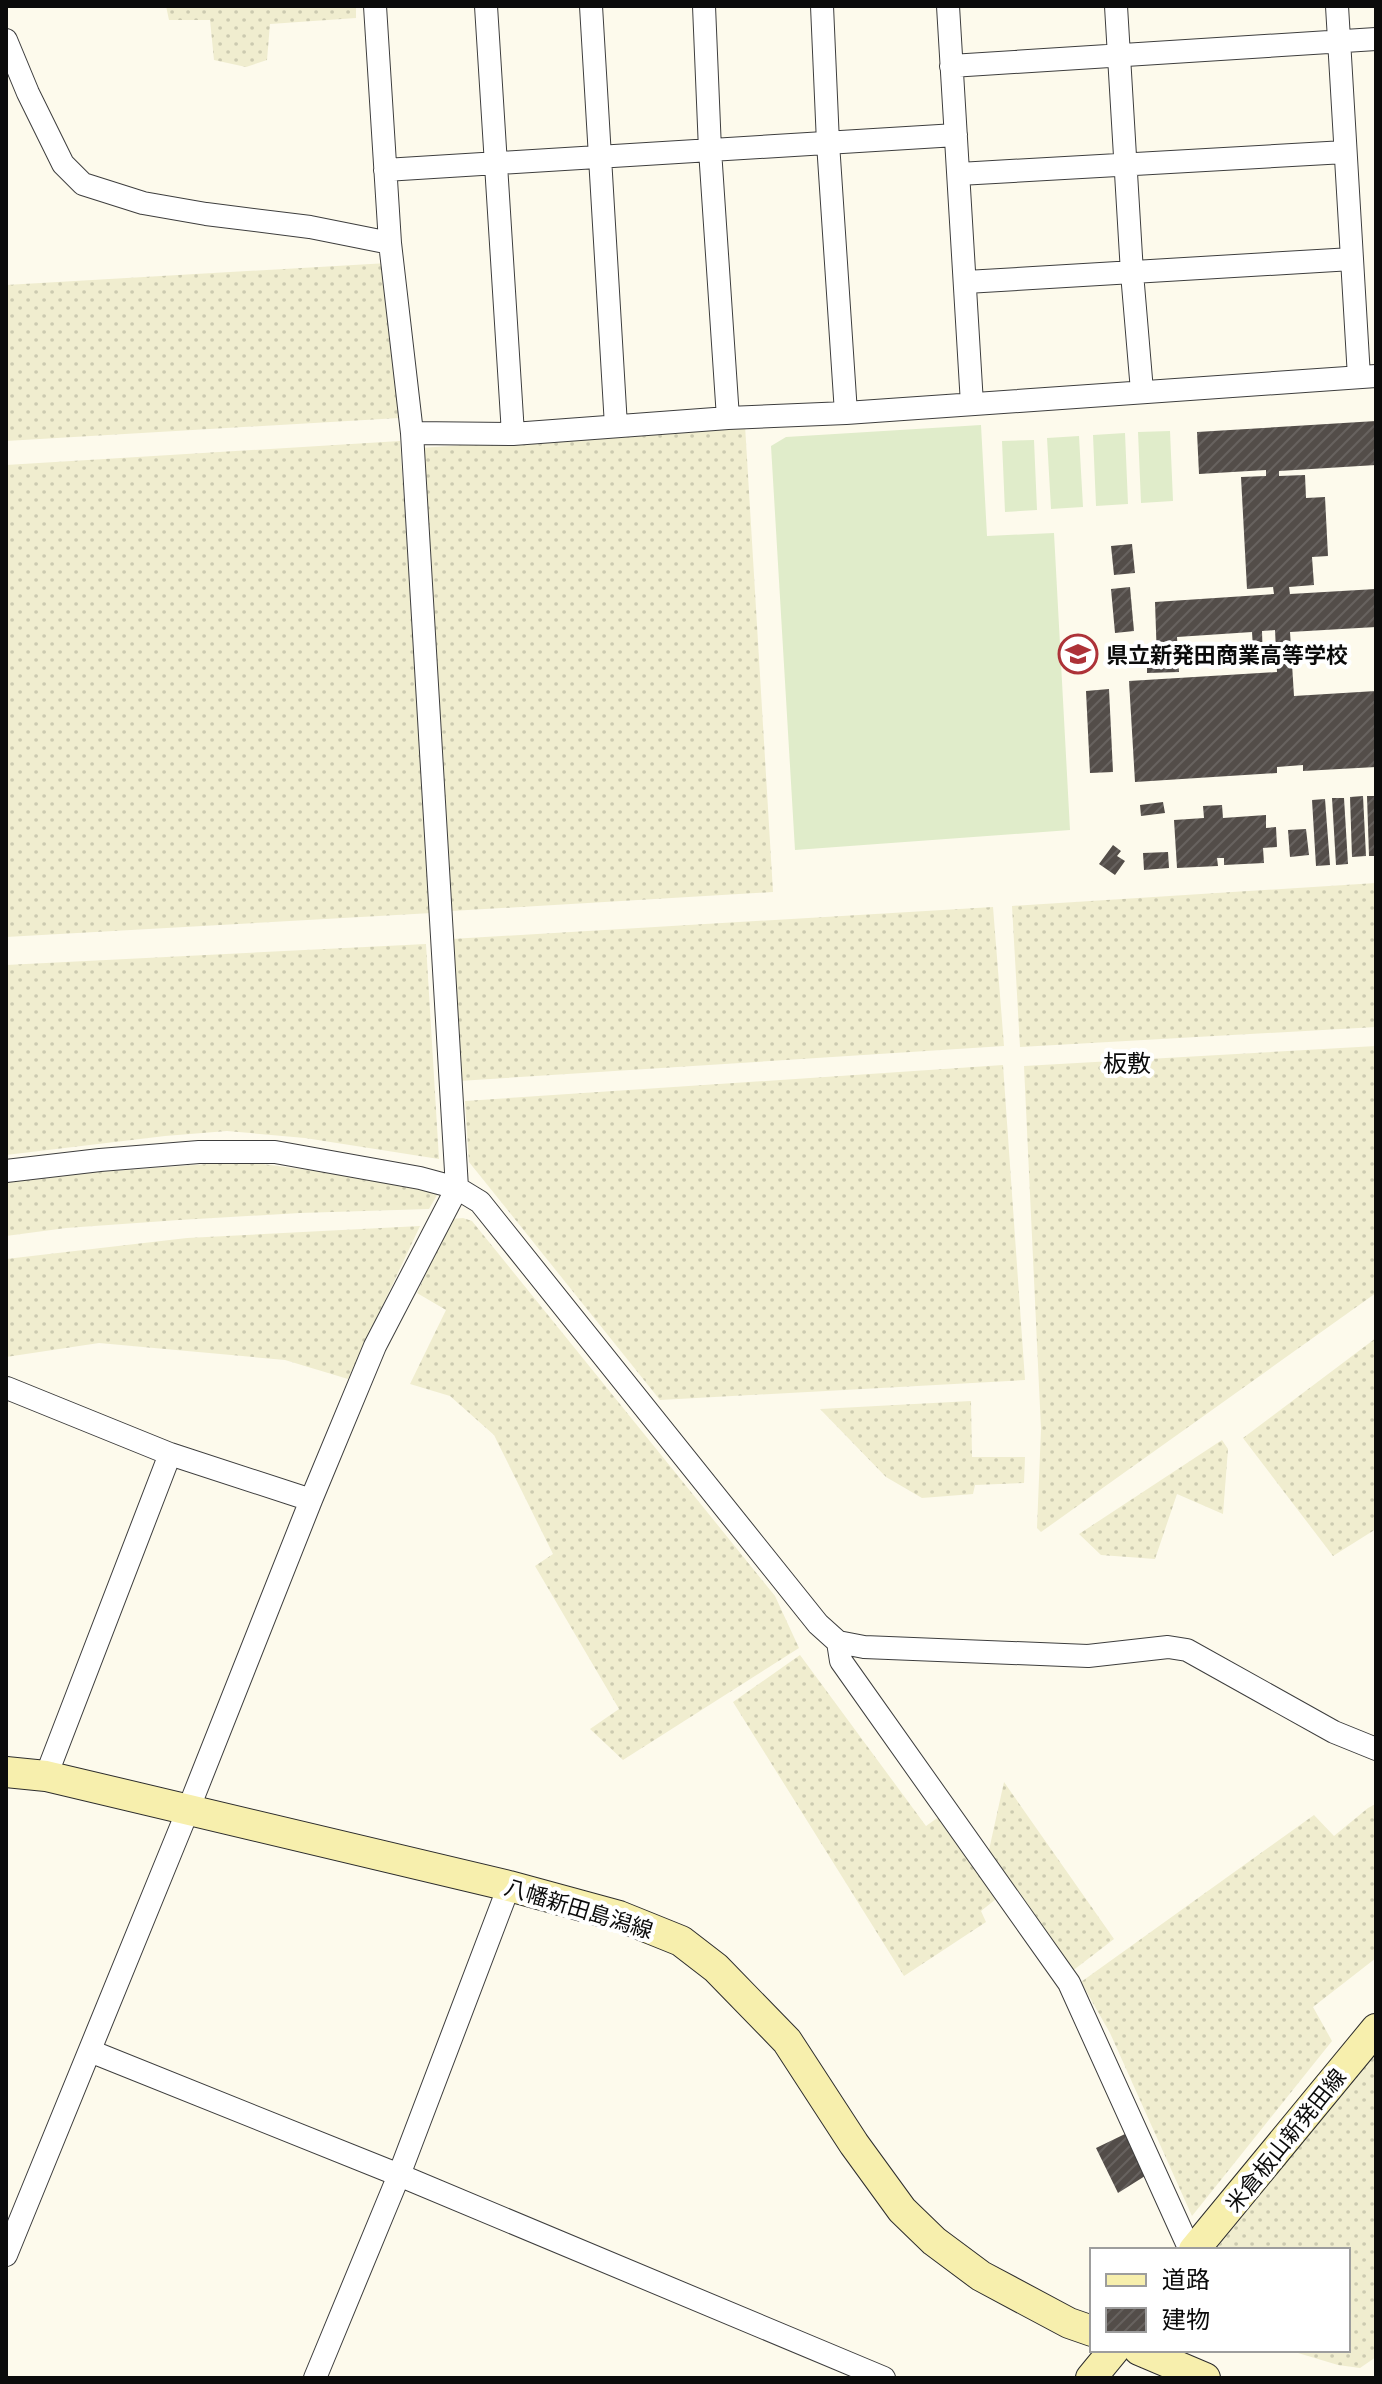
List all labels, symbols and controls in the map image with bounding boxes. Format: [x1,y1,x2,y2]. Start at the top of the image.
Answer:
school or university icon: 県立新発田商業高等学校 [1057,633,1099,675]
place label: 県立新発田商業高等学校 [1106,640,1348,669]
district label: 板敷 [1103,1047,1151,1079]
street label: 八幡新田島潟線 [501,1872,657,1944]
street label: 米倉板山新発田線 [1218,2062,1352,2218]
legend [1090,2248,1350,2352]
text: 道路 [1162,2263,1210,2295]
text: 建物 [1162,2303,1210,2335]

